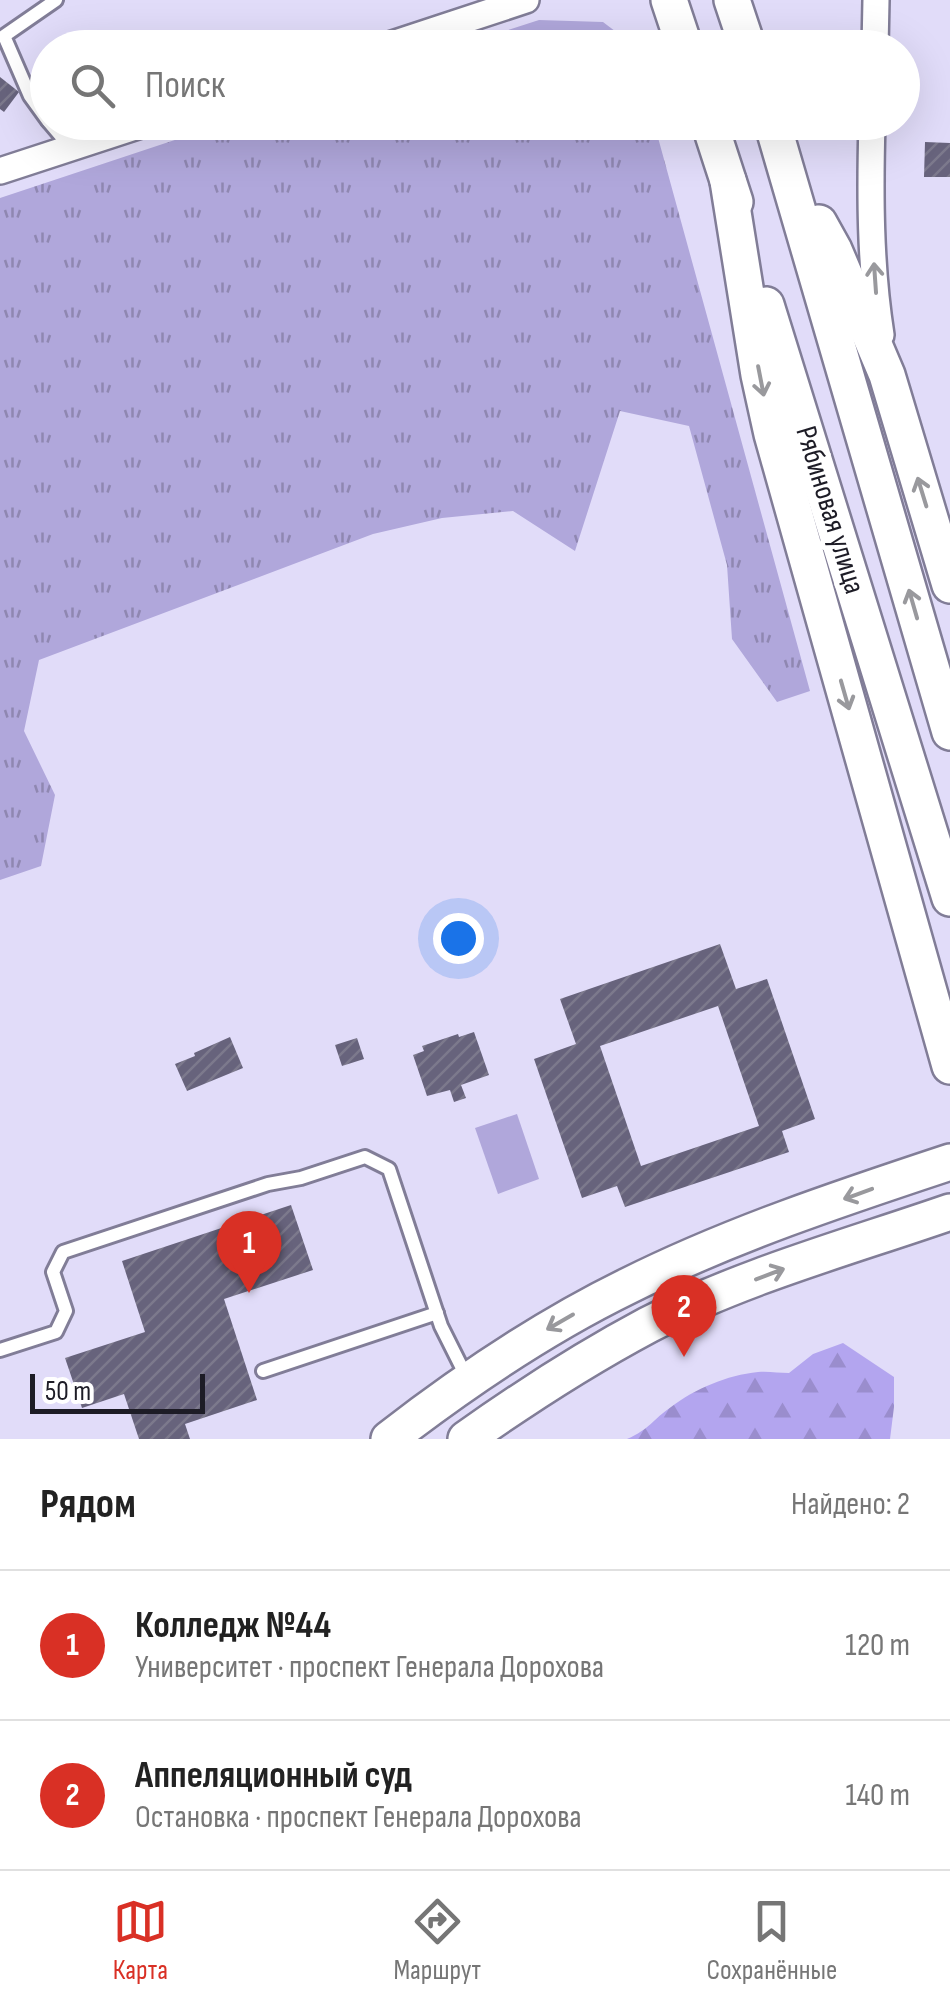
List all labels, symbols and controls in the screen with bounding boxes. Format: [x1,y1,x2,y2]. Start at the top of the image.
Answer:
search box [30,30,920,140]
icon: search [65,58,120,113]
text: Поиск [145,63,225,108]
one-way arrow [865,263,884,295]
one-way arrow [752,364,771,397]
street label: Рябиновая улица [787,422,873,598]
one-way arrow [912,476,930,508]
one-way arrow [903,589,921,621]
one-way arrow [837,679,855,710]
your location [433,913,484,964]
one-way arrow [843,1186,874,1204]
pin: 1 [216,1210,282,1293]
one-way arrow [754,1264,785,1282]
pin: 2 [652,1274,716,1357]
one-way arrow [546,1313,575,1333]
scale bar [30,1369,205,1414]
text: 50 m [45,1375,91,1408]
text: Рядом [40,1479,136,1530]
text: Найдено: 2 [791,1485,910,1524]
text: Колледж №44 [135,1603,331,1648]
text: 1 [66,1626,79,1665]
text: 120 m [845,1626,910,1665]
text: Университет · проспект Генерала Дорохова [135,1648,604,1687]
text: Аппеляционный суд [135,1753,412,1798]
text: 2 [65,1776,80,1815]
text: 140 m [846,1776,910,1815]
text: Остановка · проспект Генерала Дорохова [135,1798,582,1837]
tab: Карта [113,1894,168,1987]
tab: Маршрут [393,1894,481,1987]
tab: Сохранённые [707,1894,837,1987]

